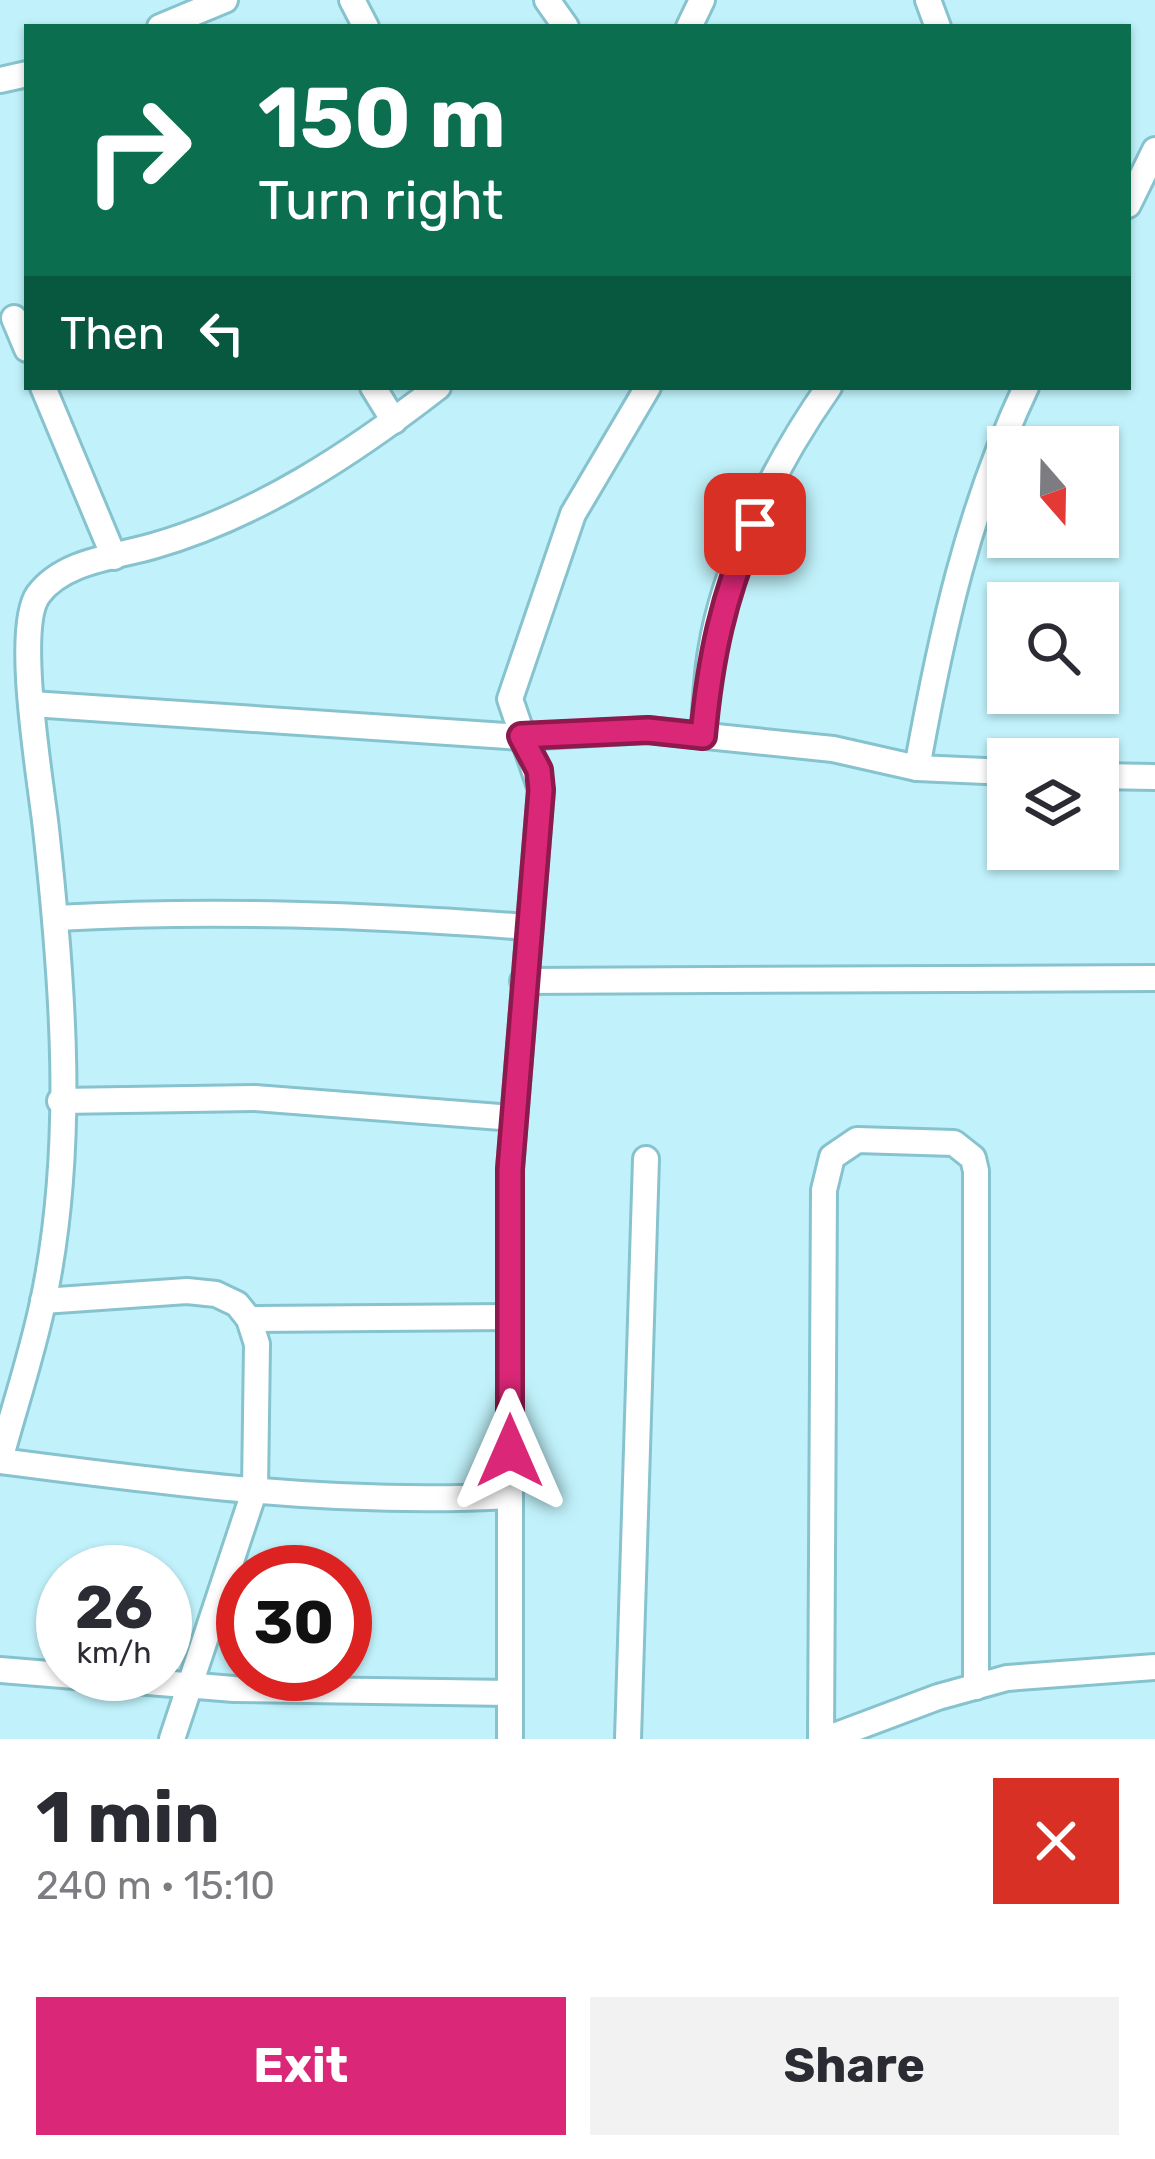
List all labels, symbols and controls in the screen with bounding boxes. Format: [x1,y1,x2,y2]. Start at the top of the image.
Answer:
text: 150 m [258,68,506,168]
icon: right [60,72,216,228]
text: Turn right [258,169,503,233]
icon: left [189,300,255,366]
text: Then [60,307,165,360]
north arrow [987,426,1119,558]
map controls [987,426,1119,870]
pin [704,473,806,575]
icon: arrive [722,491,788,557]
button: search [987,582,1119,714]
button: layers [987,738,1119,870]
position arrow [447,1388,573,1514]
speed limit sign: 30 [216,1545,372,1701]
text: 26 [75,1572,153,1643]
text: km/h [77,1635,151,1671]
text: 1 min [36,1775,220,1860]
button: close [993,1778,1119,1904]
text: 240 m · 15:10 [36,1863,275,1909]
button: Exit [36,1997,566,2135]
button: Share [590,1997,1119,2135]

